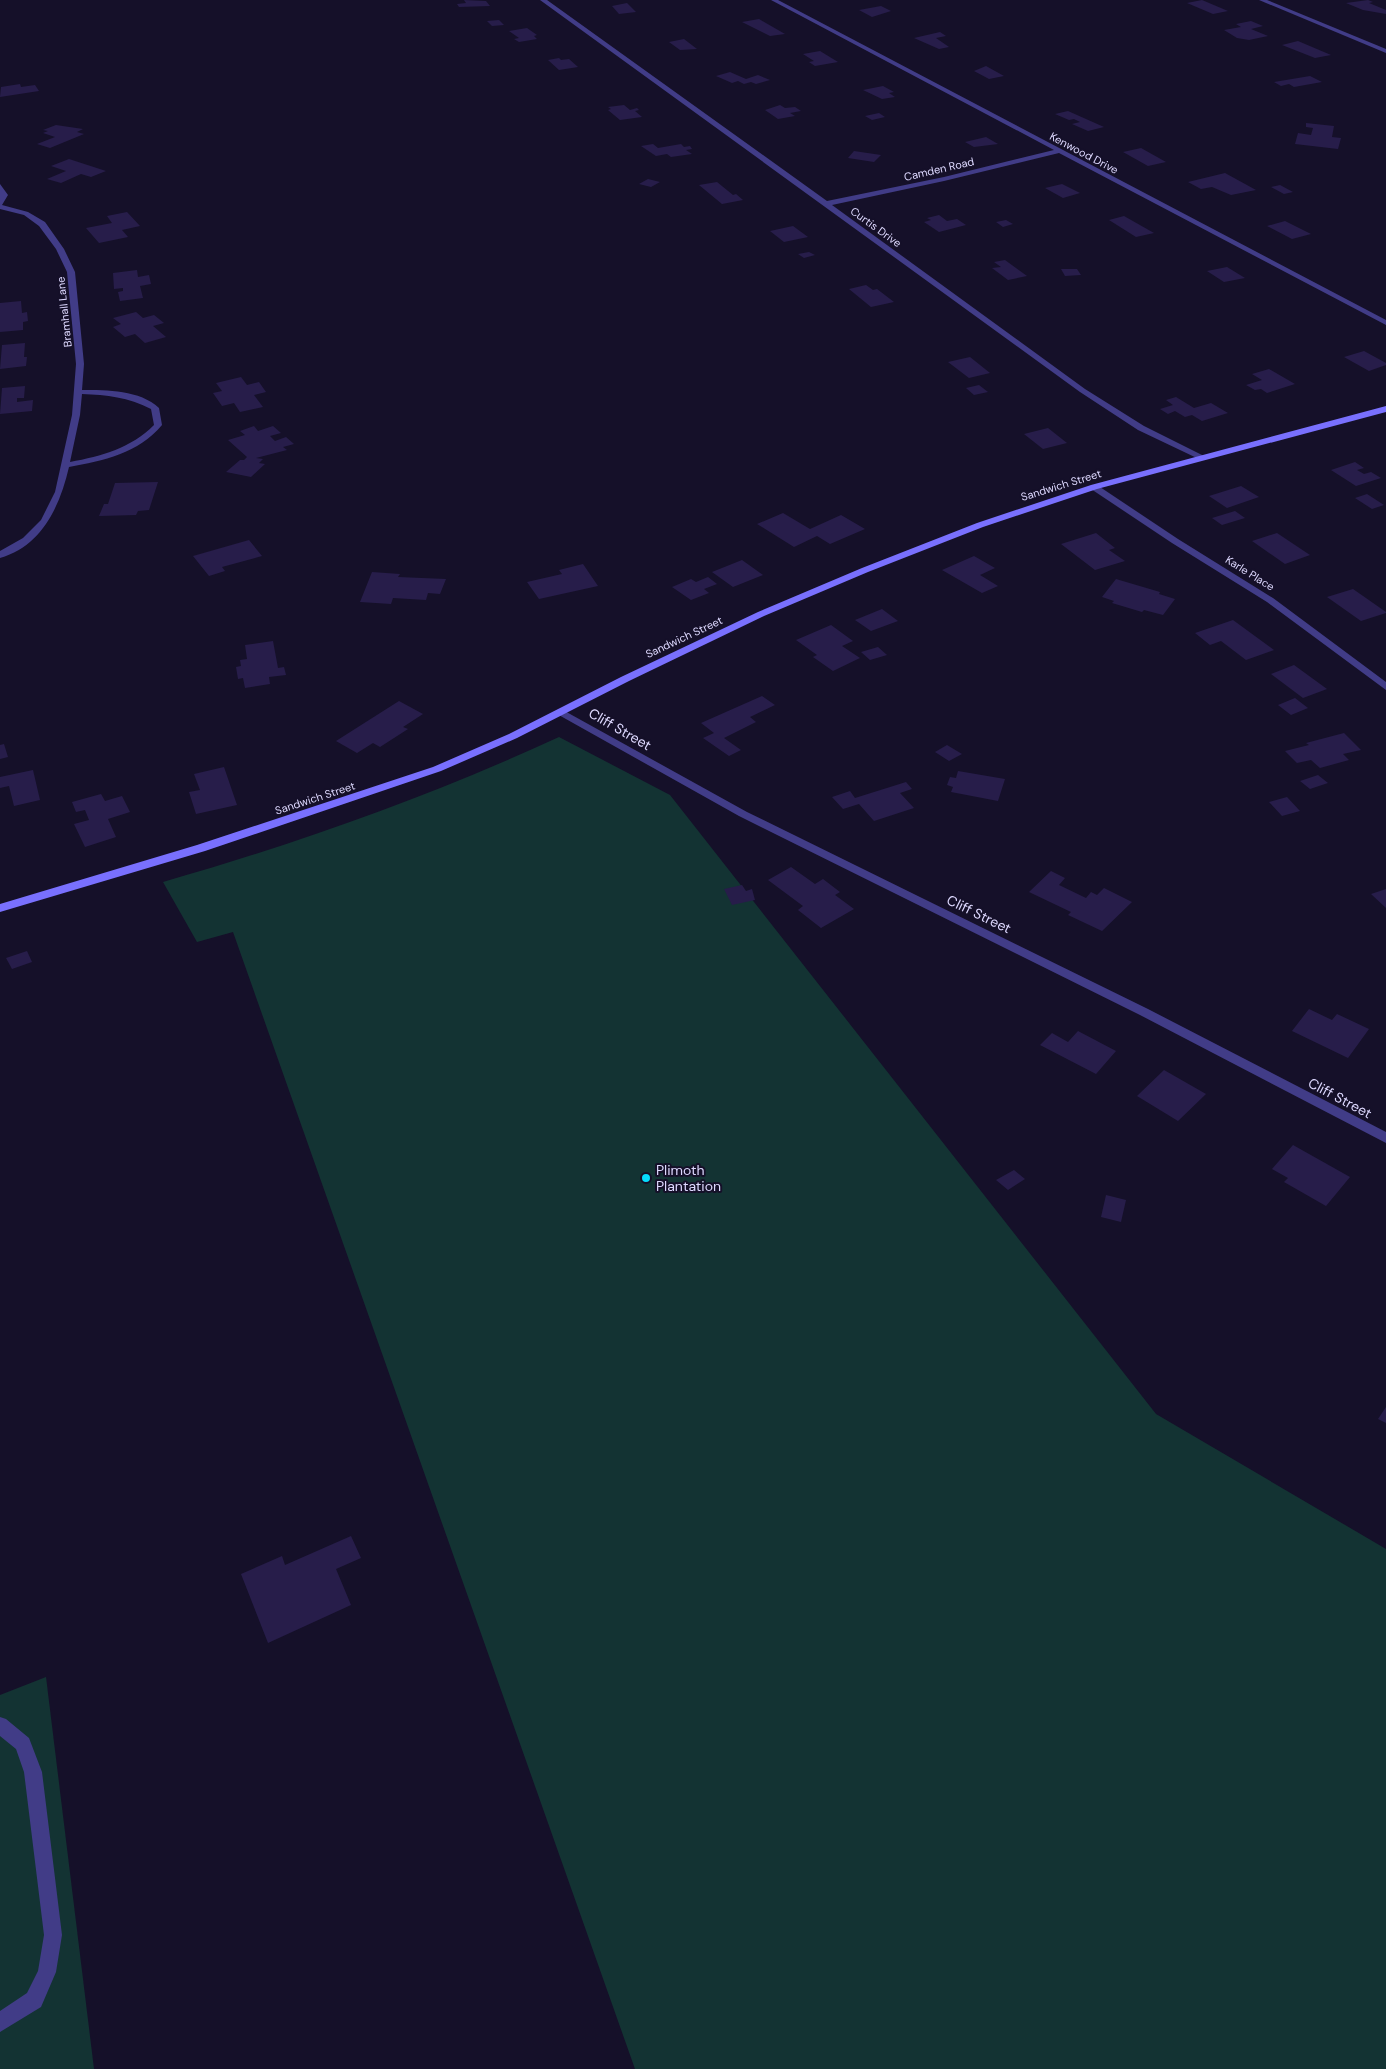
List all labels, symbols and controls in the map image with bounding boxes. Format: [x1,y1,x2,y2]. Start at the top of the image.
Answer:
street label: Kenwood Drive [1047,129,1121,177]
street label: Camden Road [903,154,976,184]
street label: Curtis Drive [848,204,904,250]
street label: Bramhall Lane [53,276,75,348]
street label: Sandwich Street [1019,466,1103,504]
street label: Karle Place [1223,552,1277,594]
street label: Sandwich Street [643,613,725,661]
street label: Cliff Street [585,704,655,754]
street label: Sandwich Street [273,778,357,818]
street label: Cliff Street [944,891,1014,937]
street label: Cliff Street [1305,1074,1375,1122]
place label: Plimoth Plantation [656,1161,721,1195]
marker: Plimoth Plantation [640,1172,652,1184]

